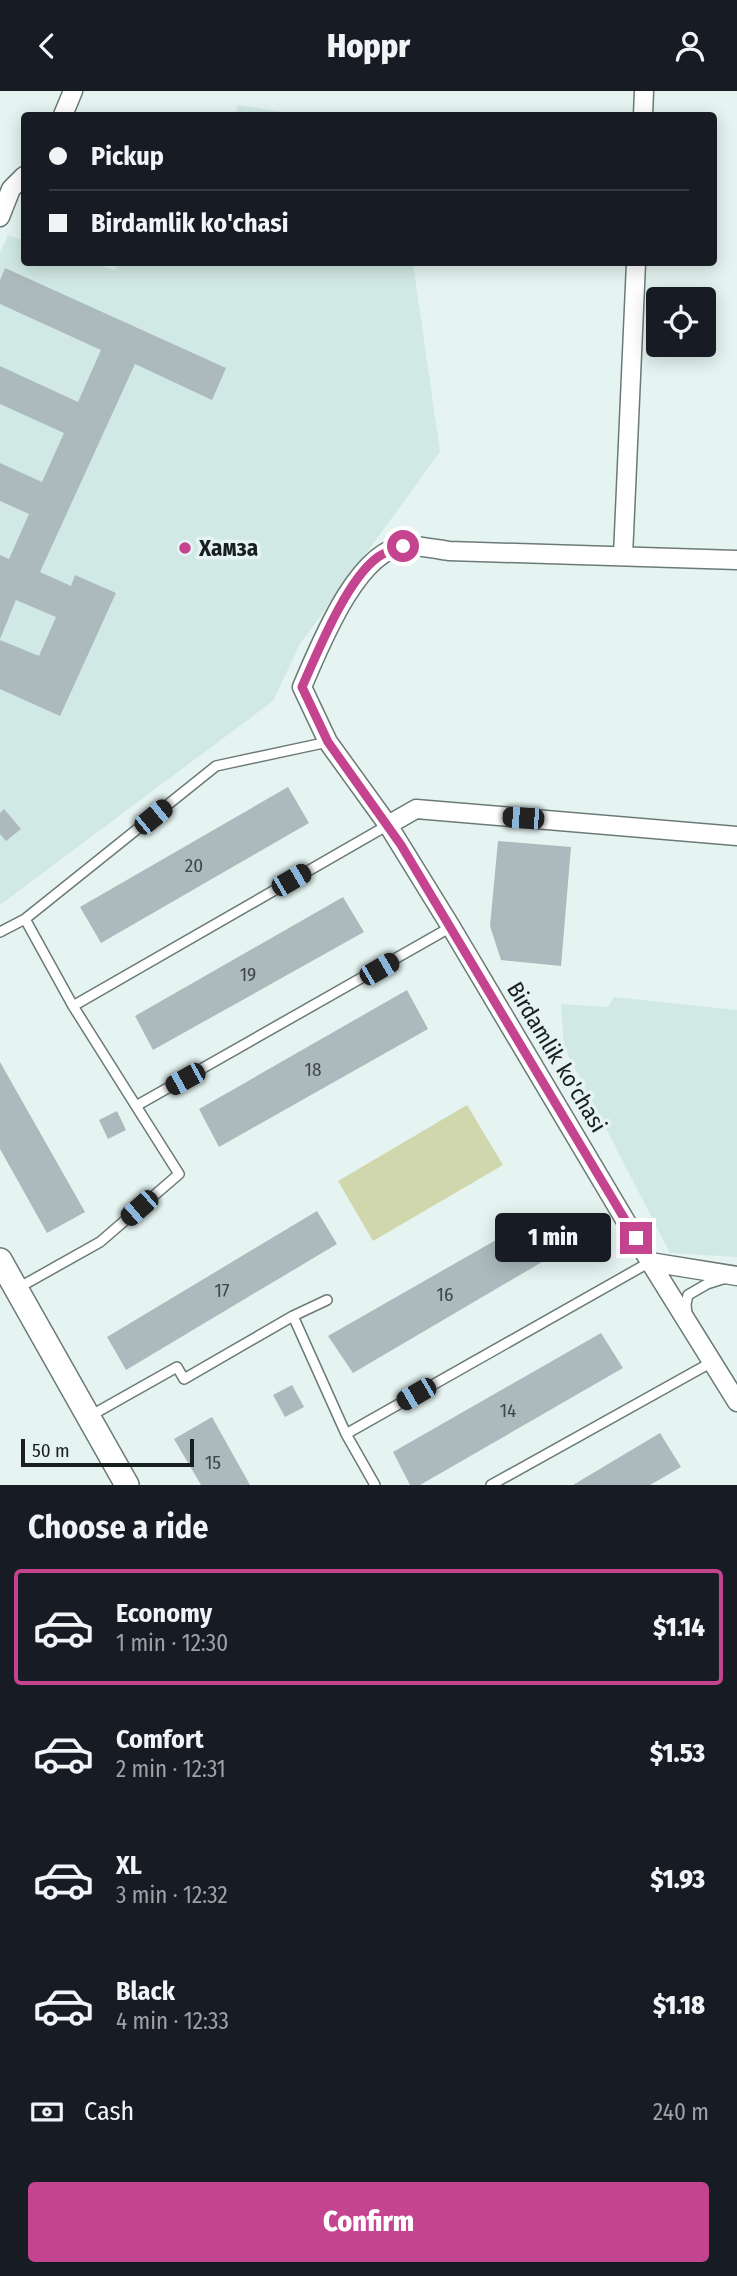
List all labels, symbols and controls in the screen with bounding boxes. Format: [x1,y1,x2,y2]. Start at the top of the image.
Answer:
icon: back [28,27,66,65]
text: Hoppr [327,27,410,65]
icon: person [671,27,709,65]
text: Pickup [91,141,164,172]
text: Birdamlik ko'chasi [91,208,288,239]
map controls [646,287,716,357]
button: locate [646,287,716,357]
route start [387,530,419,562]
place label: Хамза [198,534,258,562]
marker: Хамза [177,540,193,556]
car [131,796,176,838]
car [502,806,545,830]
house number: 20 [185,854,203,877]
car [268,860,315,900]
car [356,949,403,989]
house number: 19 [240,963,256,986]
street label: Birdamlik ko'chasi [501,977,613,1137]
house number: 18 [305,1058,321,1081]
car [162,1060,209,1098]
car [117,1186,162,1230]
callout: 1 min [496,1213,612,1263]
route end [620,1222,652,1254]
text: 1 min [528,1223,578,1251]
house number: 17 [214,1279,230,1302]
house number: 16 [437,1283,453,1306]
car [393,1374,440,1414]
house number: 14 [500,1399,516,1422]
scale bar [21,1436,194,1468]
text: 50 m [32,1439,70,1462]
house number: 15 [205,1451,221,1474]
text: Choose a ride [28,1508,209,1546]
icon: car [32,1596,95,1659]
text: Economy [116,1598,212,1629]
text: $1.14 [653,1612,705,1643]
text: 1 min · 12:30 [116,1629,228,1657]
icon: car [32,1722,95,1785]
text: Comfort [116,1724,204,1755]
text: $1.53 [650,1738,705,1769]
text: 2 min · 12:31 [116,1755,226,1783]
icon: car [32,1848,95,1911]
text: XL [116,1850,142,1881]
text: $1.93 [650,1864,705,1895]
text: 3 min · 12:32 [116,1881,228,1909]
icon: car [32,1974,95,2037]
text: Black [116,1976,175,2007]
text: $1.18 [653,1990,705,2021]
text: 4 min · 12:33 [116,2007,229,2035]
icon: cash [28,2093,66,2131]
text: Cash [84,2096,134,2127]
text: 240 m [653,2098,709,2126]
button: Confirm [28,2182,709,2262]

